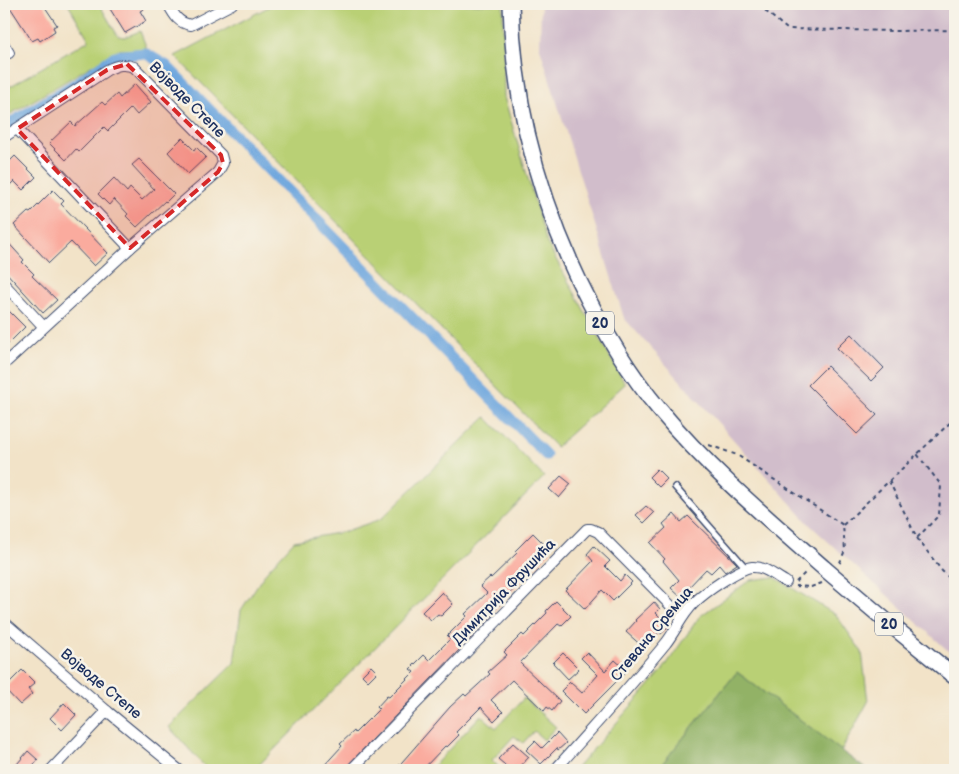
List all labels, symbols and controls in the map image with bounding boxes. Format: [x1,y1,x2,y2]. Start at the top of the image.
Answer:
street label: Војводе Степе [145,58,229,142]
road number: 20 [586,312,614,334]
street label: Димитрија Фрушића [448,535,560,649]
street label: Стевана Сремца [607,583,697,685]
road number: 20 [875,612,903,636]
street label: Војводе Степе [57,645,145,723]

